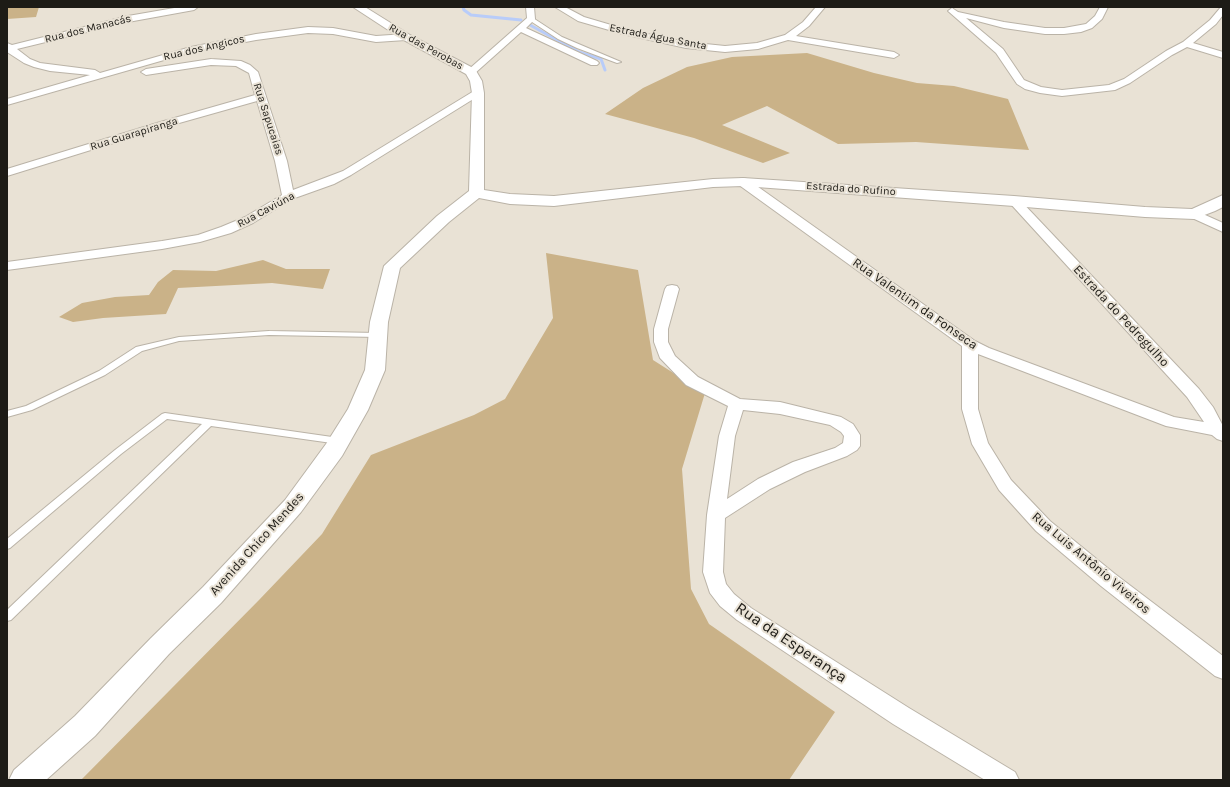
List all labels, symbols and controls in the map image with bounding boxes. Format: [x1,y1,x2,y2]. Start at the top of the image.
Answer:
street label: Rua dos Manacás [43,12,133,46]
street label: Rua das Perobas [386,21,466,73]
street label: Estrada Água Santa [608,21,708,53]
street label: Rua dos Angicos [162,32,246,64]
street label: Rua Sapucaias [250,81,286,157]
street label: Rua Guarapiranga [89,114,179,154]
street label: Estrada do Rufino [806,179,896,199]
street label: Rua Caviúna [235,189,297,231]
street label: Rua Valentim da Fonseca [849,255,981,353]
street label: Estrada do Pedregulho [1070,262,1172,370]
street label: Avenida Chico Mendes [207,489,307,599]
street label: Rua Luis Antônio Viveiros [1029,509,1153,617]
street label: Rua da Esperança [732,599,850,687]

